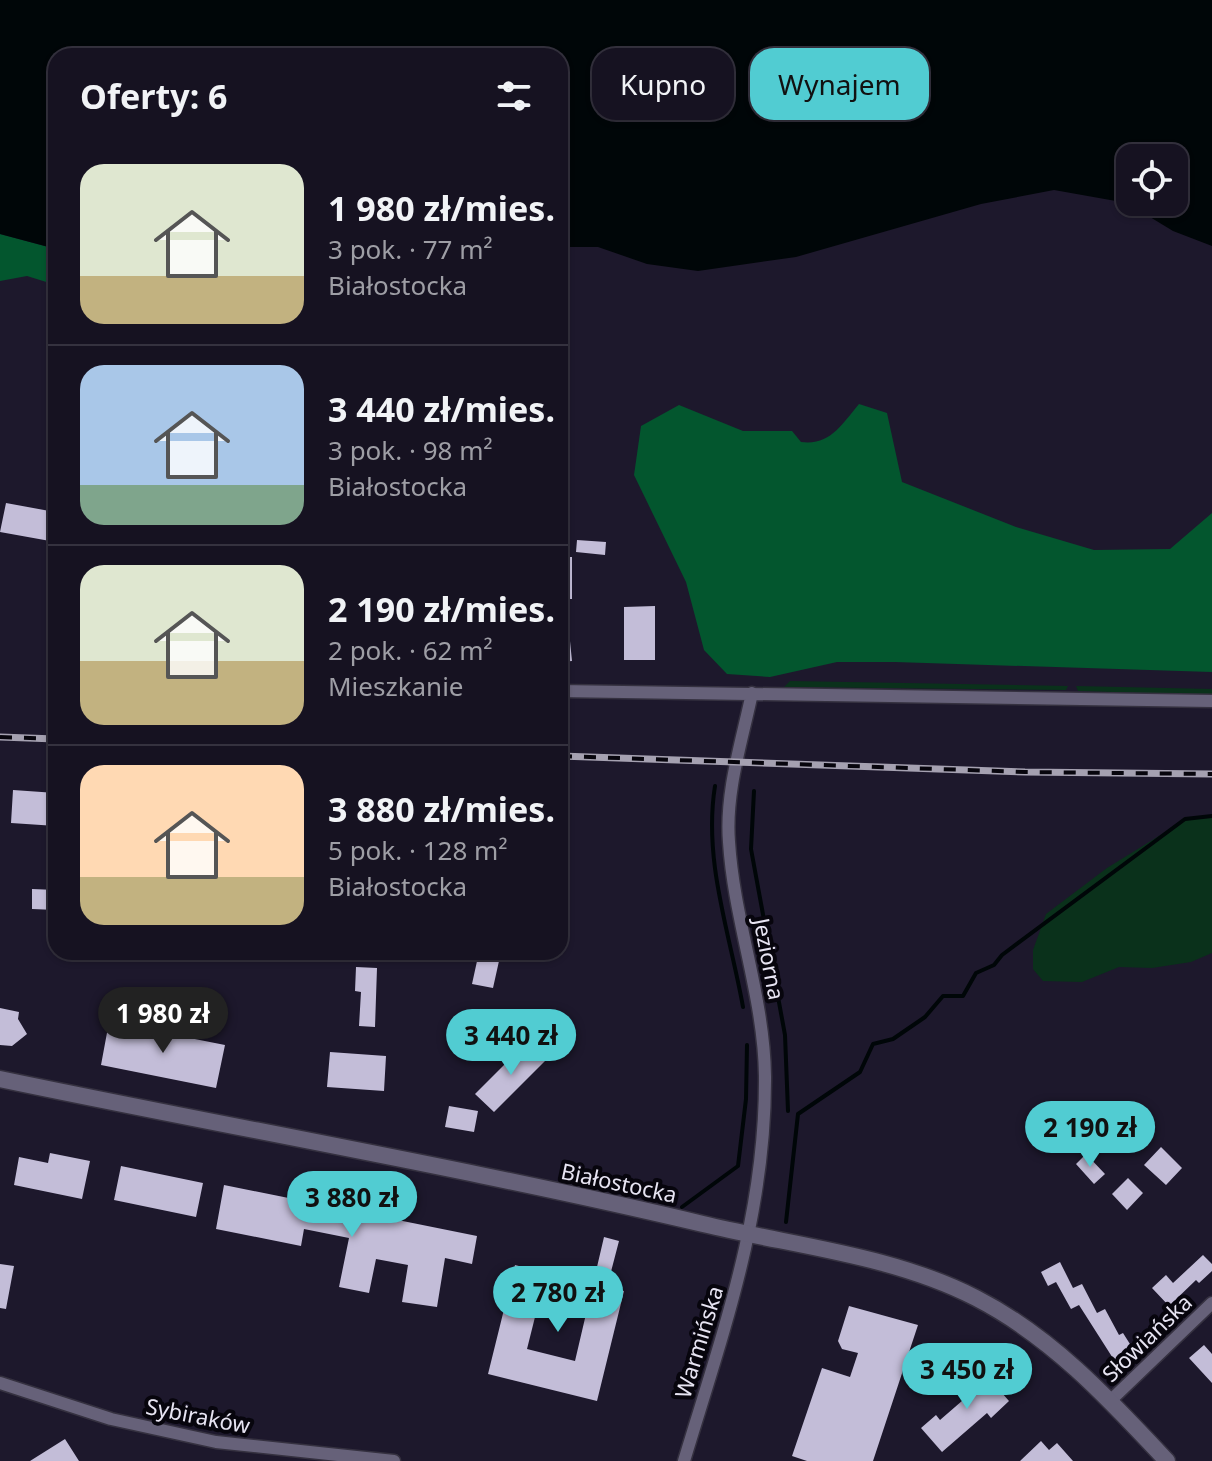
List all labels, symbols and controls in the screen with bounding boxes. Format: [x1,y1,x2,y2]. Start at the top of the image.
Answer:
chip: Kupno [592,48,734,120]
chip: Wynajem [750,48,929,120]
text: Oferty: 6 [80,73,228,119]
icon: filters [492,74,536,118]
map controls [1116,144,1188,216]
button: locate [1116,144,1188,216]
text: 1 980 zł/mies. [328,185,555,231]
icon: home [144,196,240,292]
text: 3 pok. · 77 m² [328,231,493,267]
text: Białostocka [328,267,467,303]
text: 3 440 zł/mies. [328,386,555,432]
icon: home [144,397,240,493]
text: 3 pok. · 98 m² [328,432,493,468]
text: Białostocka [328,468,467,504]
text: 2 190 zł/mies. [328,586,555,632]
icon: home [144,597,240,693]
text: 2 pok. · 62 m² [328,632,493,668]
text: Mieszkanie [328,668,464,704]
text: 3 880 zł/mies. [328,786,555,832]
icon: home [144,797,240,893]
text: 5 pok. · 128 m² [328,832,507,868]
text: Białostocka [328,868,467,904]
street label: Jeziorna [747,913,793,1002]
pin: 1 980 zł [80,987,246,1055]
text: 1 980 zł [116,995,210,1031]
pin: 3 440 zł [428,1009,594,1077]
text: 3 440 zł [464,1017,558,1053]
pin: 2 190 zł [1007,1101,1173,1169]
text: 2 190 zł [1043,1109,1137,1145]
street label: Białostocka [559,1155,680,1209]
pin: 3 880 zł [269,1171,435,1239]
text: 3 880 zł [305,1179,399,1215]
pin: 2 780 zł [475,1266,641,1334]
text: 2 780 zł [511,1274,605,1310]
street label: Warmińska [667,1282,729,1402]
street label: Słowiańska [1095,1287,1198,1388]
pin: 3 450 zł [884,1343,1050,1411]
text: 3 450 zł [920,1351,1014,1387]
street label: Sybiraków [144,1390,253,1440]

